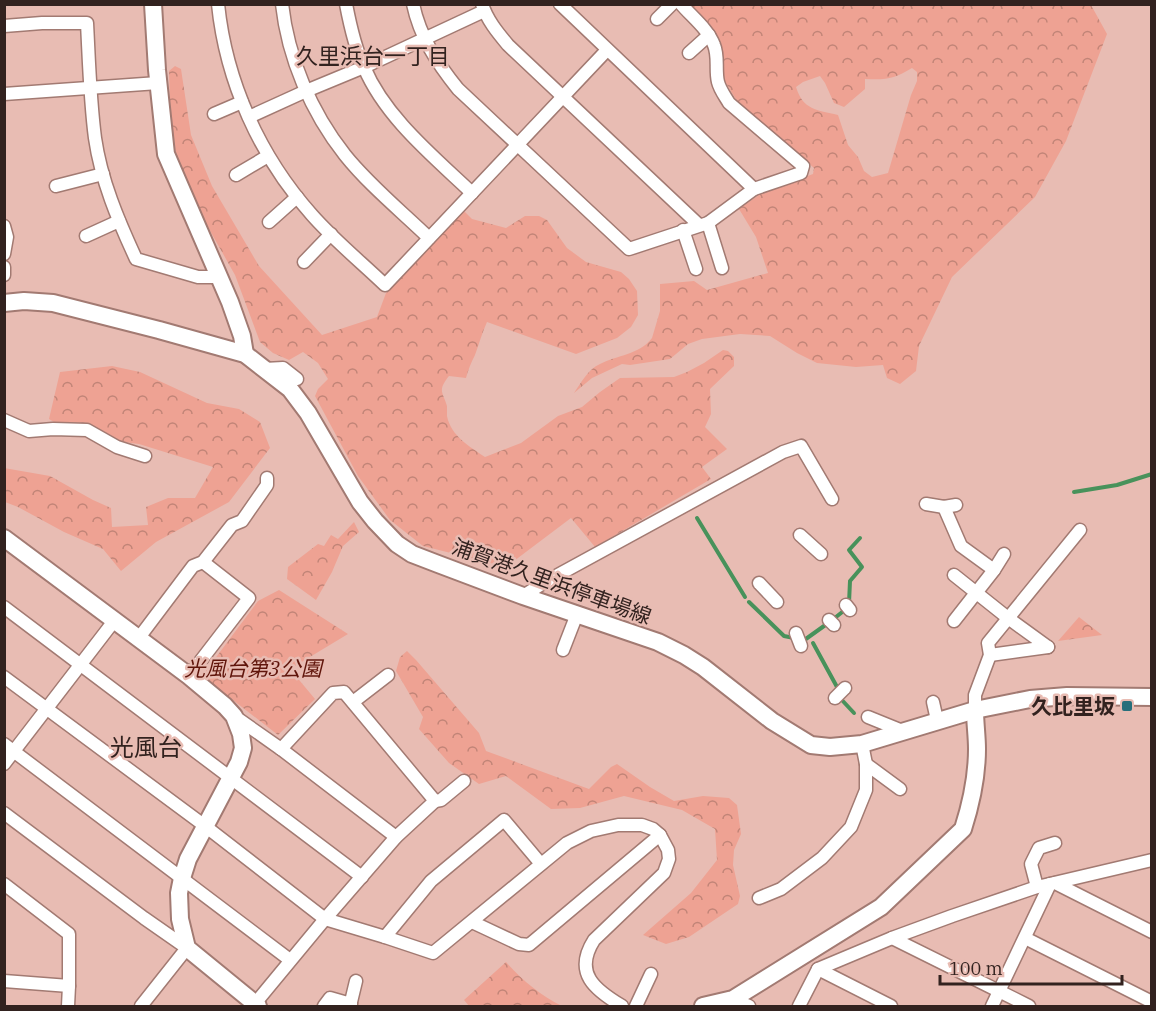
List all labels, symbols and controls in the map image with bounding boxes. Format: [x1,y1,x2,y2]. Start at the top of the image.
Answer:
district label: 久里浜台一丁目 [296,41,450,70]
street label: 浦賀港久里浜停車場線 [449,532,655,630]
park label: 光風台第3公園 [184,654,325,682]
place label: 久比里坂 [1031,692,1115,720]
marker: 久比里坂 [1120,699,1134,713]
district label: 光風台 [110,731,182,763]
scale bar [940,948,1122,986]
text: 100 m [949,957,1003,980]

